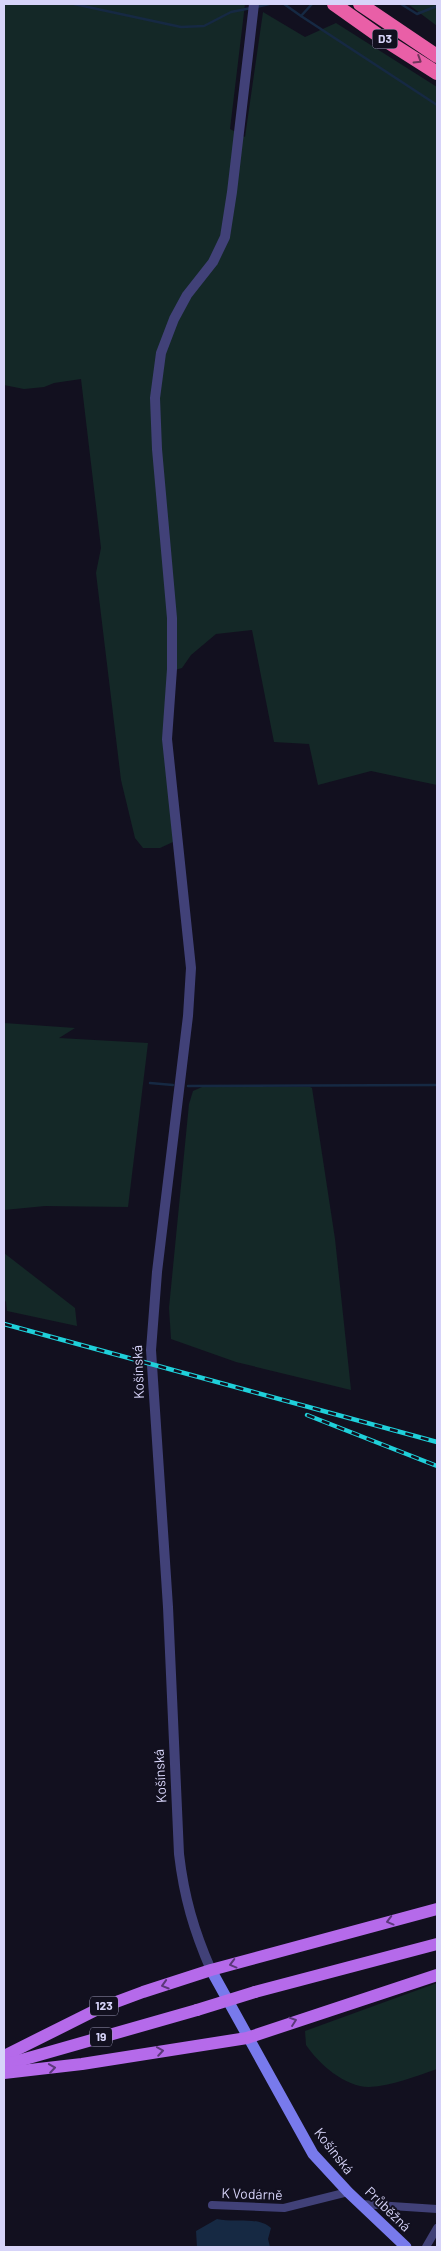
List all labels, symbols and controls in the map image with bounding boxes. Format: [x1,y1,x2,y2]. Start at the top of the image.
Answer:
road number: D3 [372,30,398,48]
one-way arrow [413,54,422,64]
street label: Košínská [128,1345,147,1399]
street label: Košínská [150,1749,169,1803]
one-way arrow [387,1916,395,1926]
one-way arrow [229,1958,238,1969]
one-way arrow [161,1980,169,1990]
road number: 123 [90,1996,118,2015]
one-way arrow [288,2017,297,2027]
road number: 19 [90,2028,112,2046]
one-way arrow [156,2047,164,2057]
one-way arrow [49,2063,57,2074]
street label: Košínská [311,2124,358,2177]
street label: Průběžná [362,2183,415,2235]
street label: K Vodárně [221,2184,283,2203]

